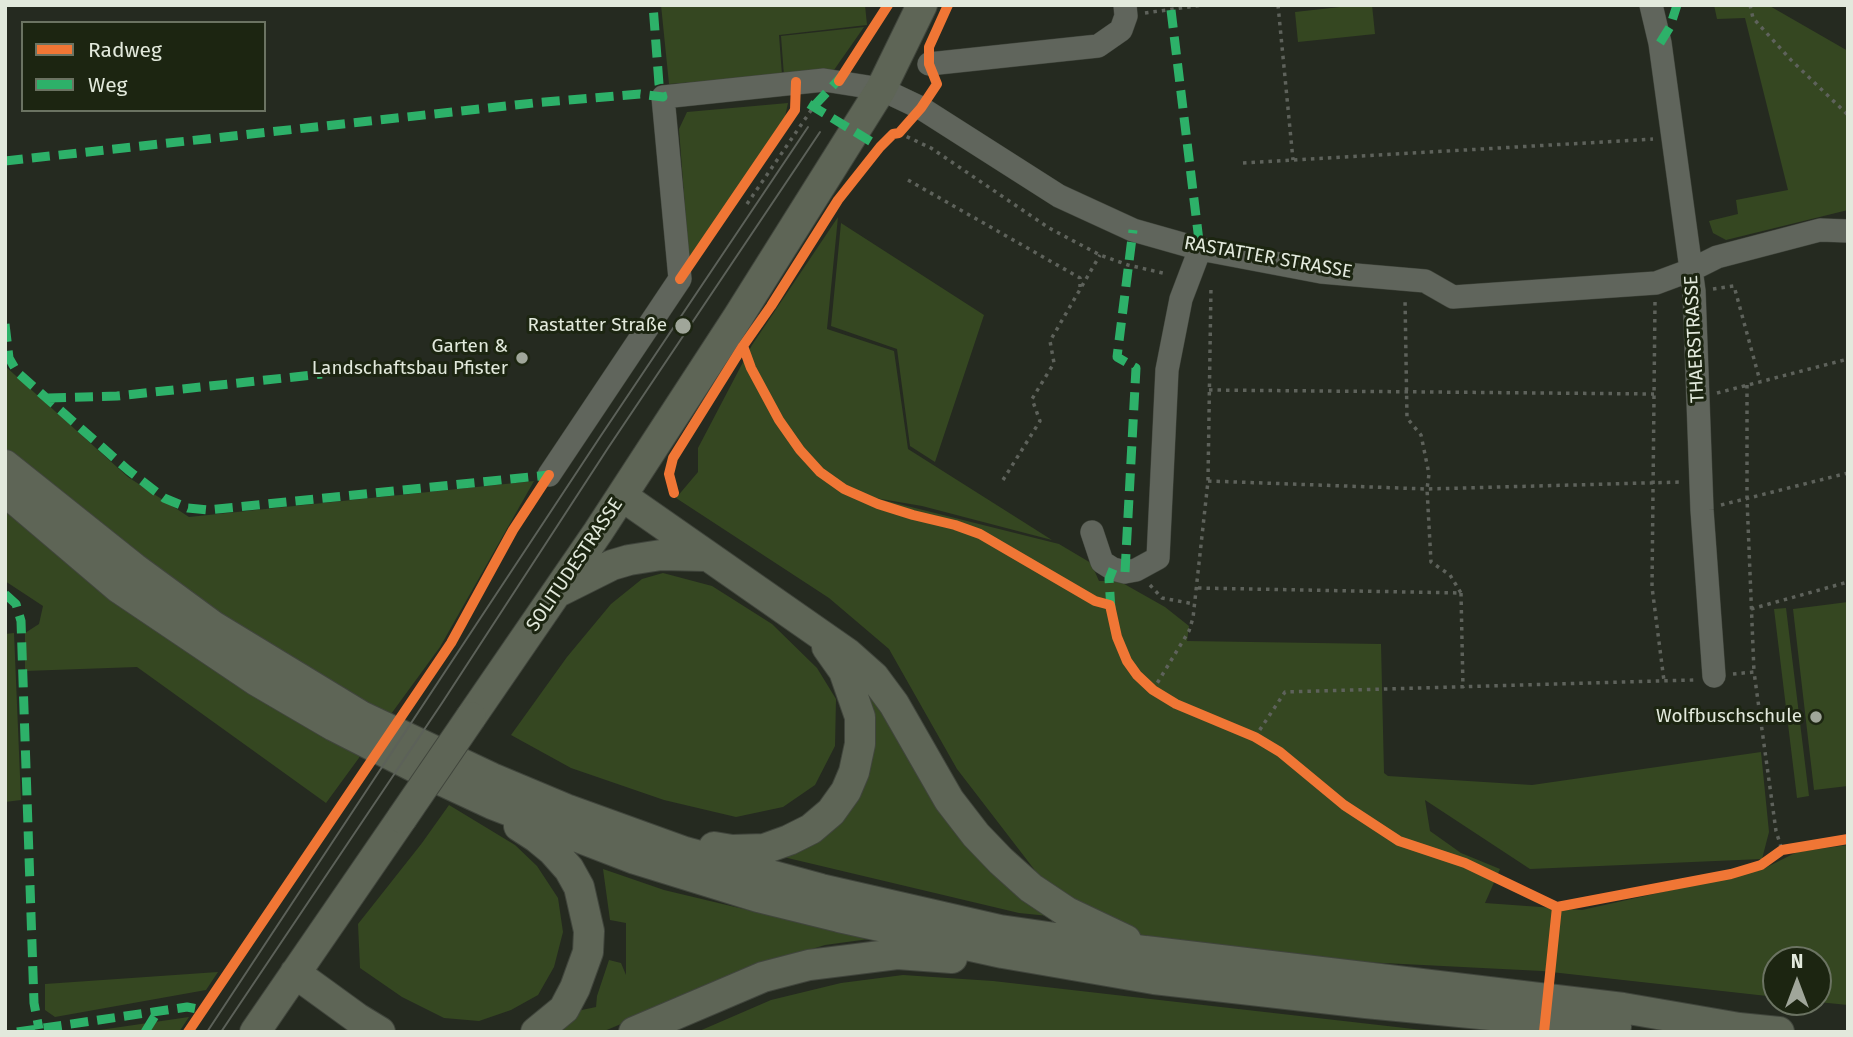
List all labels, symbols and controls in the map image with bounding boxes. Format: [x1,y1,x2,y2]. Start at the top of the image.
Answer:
legend [21,21,266,112]
text: Radweg [88,37,162,63]
text: Weg [88,72,128,98]
street label: RASTATTER STRASSE [1182,232,1354,284]
street label: THAERSTRASSE [1680,275,1710,403]
place label: Rastatter Straße [528,315,667,337]
marker: Rastatter Straße [673,316,693,336]
place label: Garten & Landschaftsbau Pfister [312,336,508,380]
marker: Garten & Landschaftsbau Pfister [514,350,530,366]
street label: SOLITUDESTRASSE [522,494,628,636]
place label: Wolfbuschschule [1656,706,1802,728]
marker: Wolfbuschschule [1808,709,1824,725]
north arrow [1762,946,1832,1016]
text: N [1791,950,1803,973]

